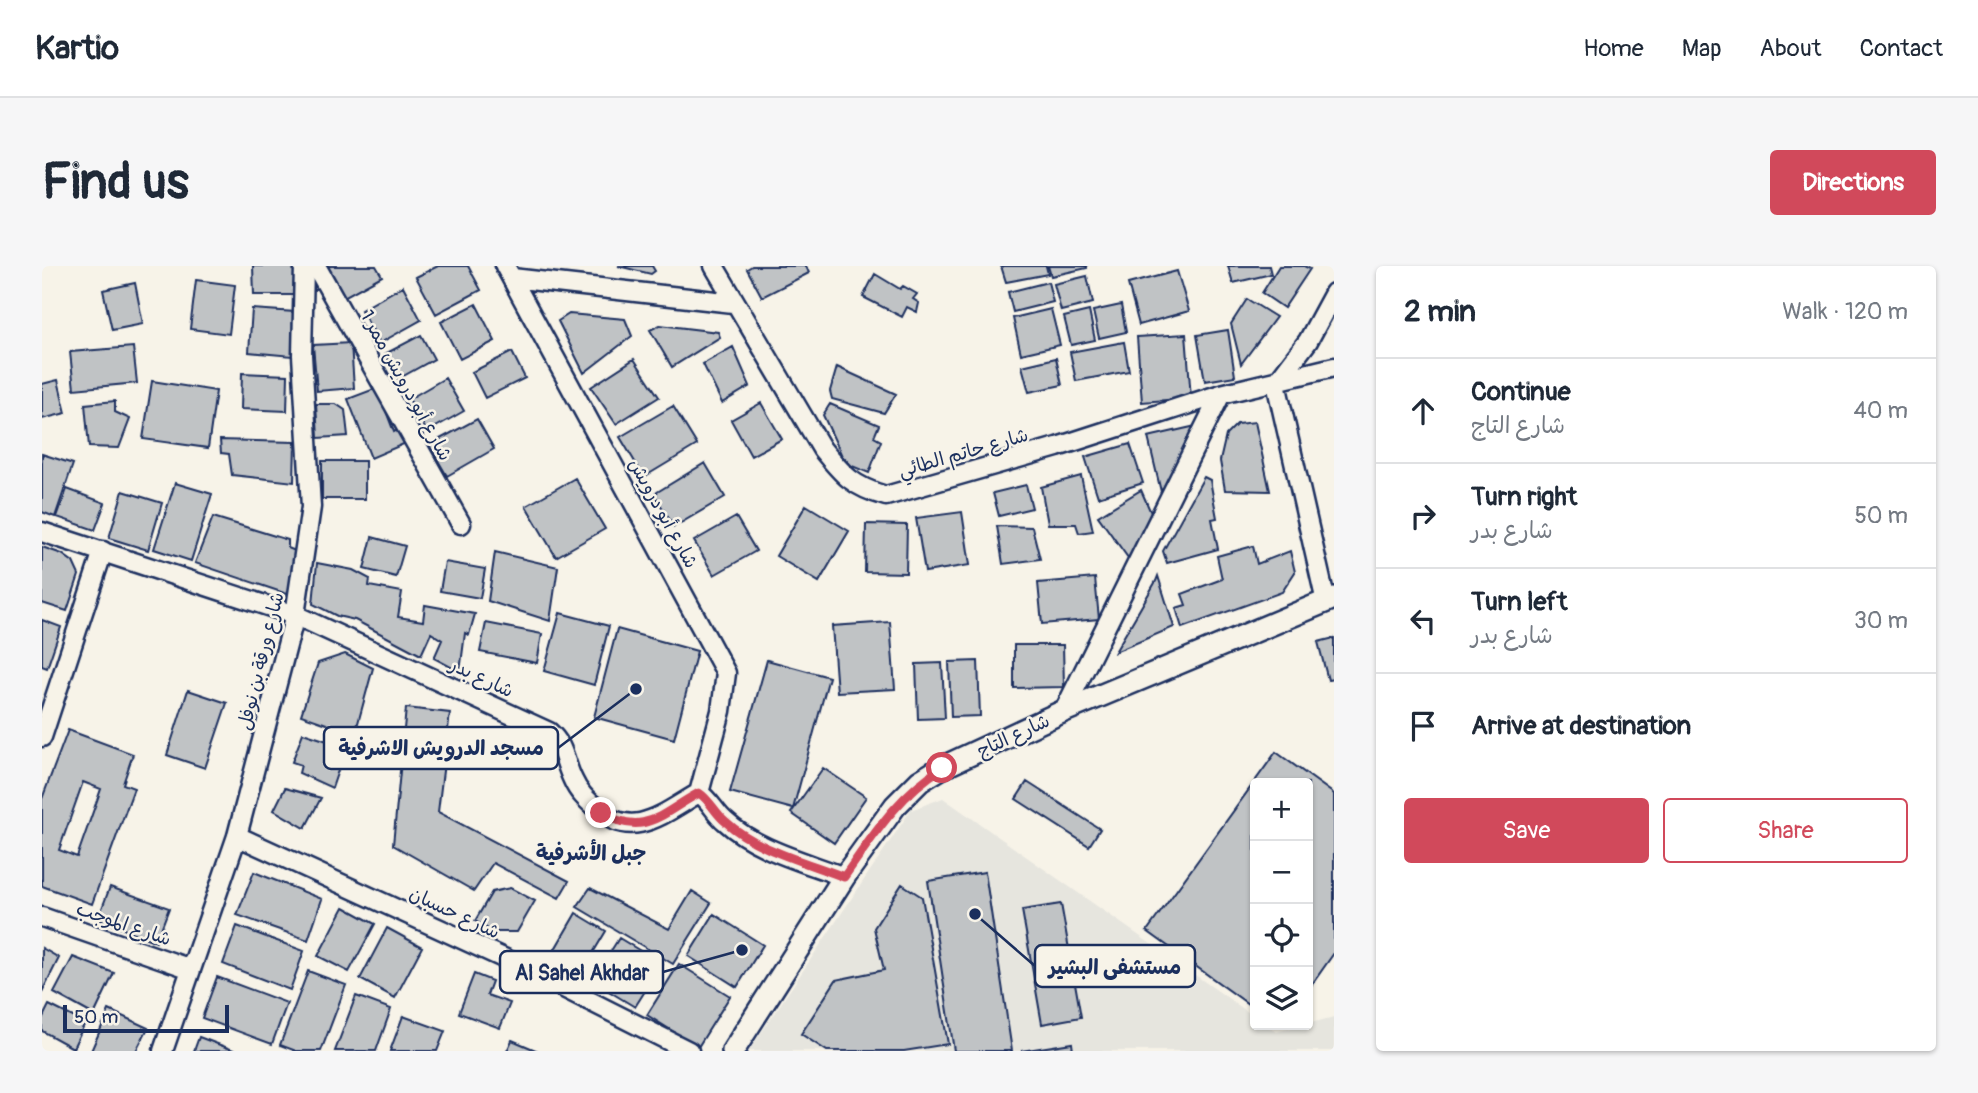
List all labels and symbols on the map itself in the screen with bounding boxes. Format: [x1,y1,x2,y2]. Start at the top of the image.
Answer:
street label: شارع أبو درويش ممر 1 [354,306,457,465]
street label: شارع حاتم الطائي [895,423,1032,487]
street label: شارع أبو درويش [622,454,703,573]
street label: شارع ورقة بن نوفل [232,590,291,733]
street label: شارع بدر [444,652,517,704]
street label: شارع التاج [973,709,1054,764]
callout: مسجد الدرويش الاشرفية [324,727,558,769]
text: مسجد الدرويش الاشرفية [338,735,544,762]
route start [926,752,957,783]
route end [585,797,616,828]
district label: جبل الأشرفية [536,839,646,867]
street label: شارع حسبان [405,881,504,945]
street label: شارع الموجب [73,897,174,952]
callout: مستشفى البشير [1035,945,1195,987]
callout: Al Sahel Akhdar [500,951,663,993]
text: مستشفى البشير [1047,954,1181,981]
text: Al Sahel Akhdar [515,960,650,987]
scale bar [63,1002,229,1034]

